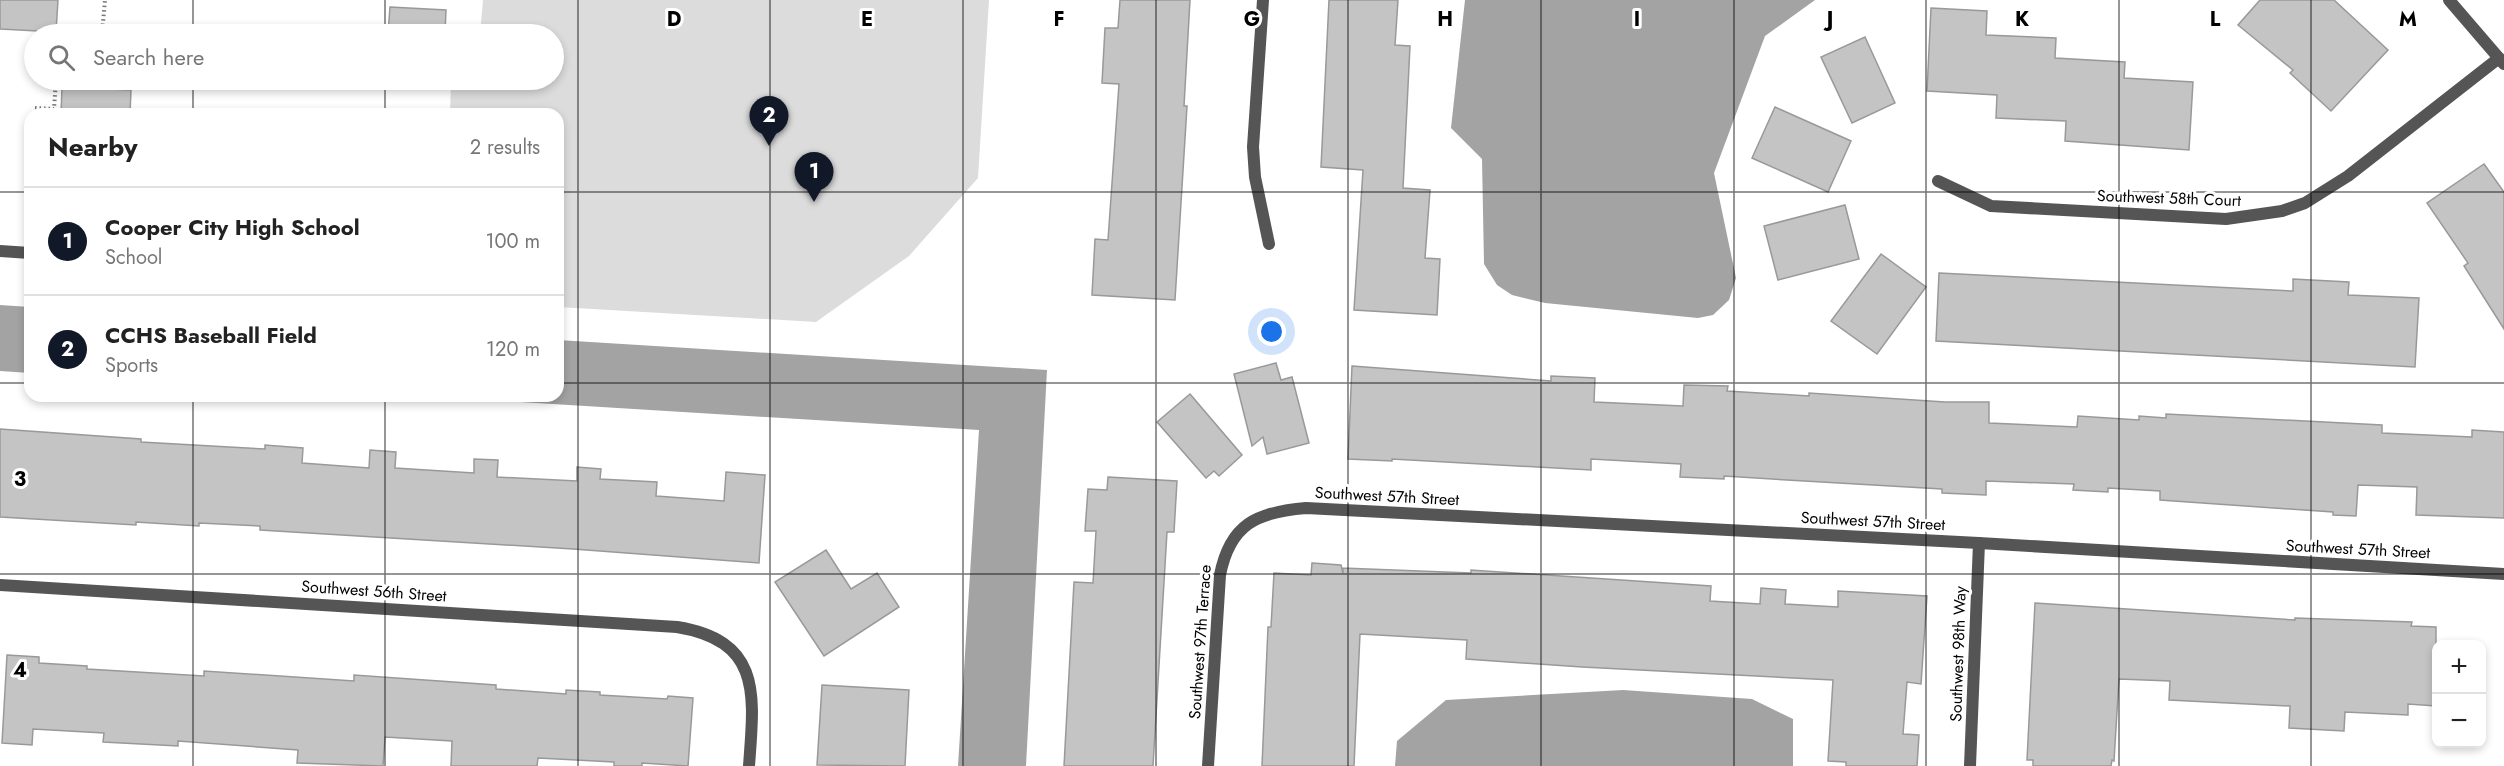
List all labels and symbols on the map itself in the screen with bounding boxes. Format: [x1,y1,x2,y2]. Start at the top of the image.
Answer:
text: D [667,5,681,34]
text: E [861,5,873,34]
text: F [1053,5,1065,34]
text: G [1244,5,1260,34]
text: H [1437,5,1453,34]
text: I [1634,5,1640,34]
text: J [1823,5,1833,34]
text: K [2015,5,2029,34]
text: L [2210,5,2221,34]
text: M [2399,5,2417,34]
pin: 2 [750,96,788,146]
pin: 1 [794,152,834,202]
street label: Southwest 58th Court [2097,184,2242,212]
your location [1257,317,1286,346]
text: 3 [14,465,26,494]
street label: Southwest 57th Street [1314,481,1460,511]
street label: Southwest 57th Street [1800,506,1946,536]
street label: Southwest 57th Street [2285,534,2431,564]
street label: Southwest 97th Terrace [1183,564,1217,720]
street label: Southwest 56th Street [301,574,448,608]
street label: Southwest 98th Way [1944,585,1972,722]
text: 4 [13,656,27,685]

